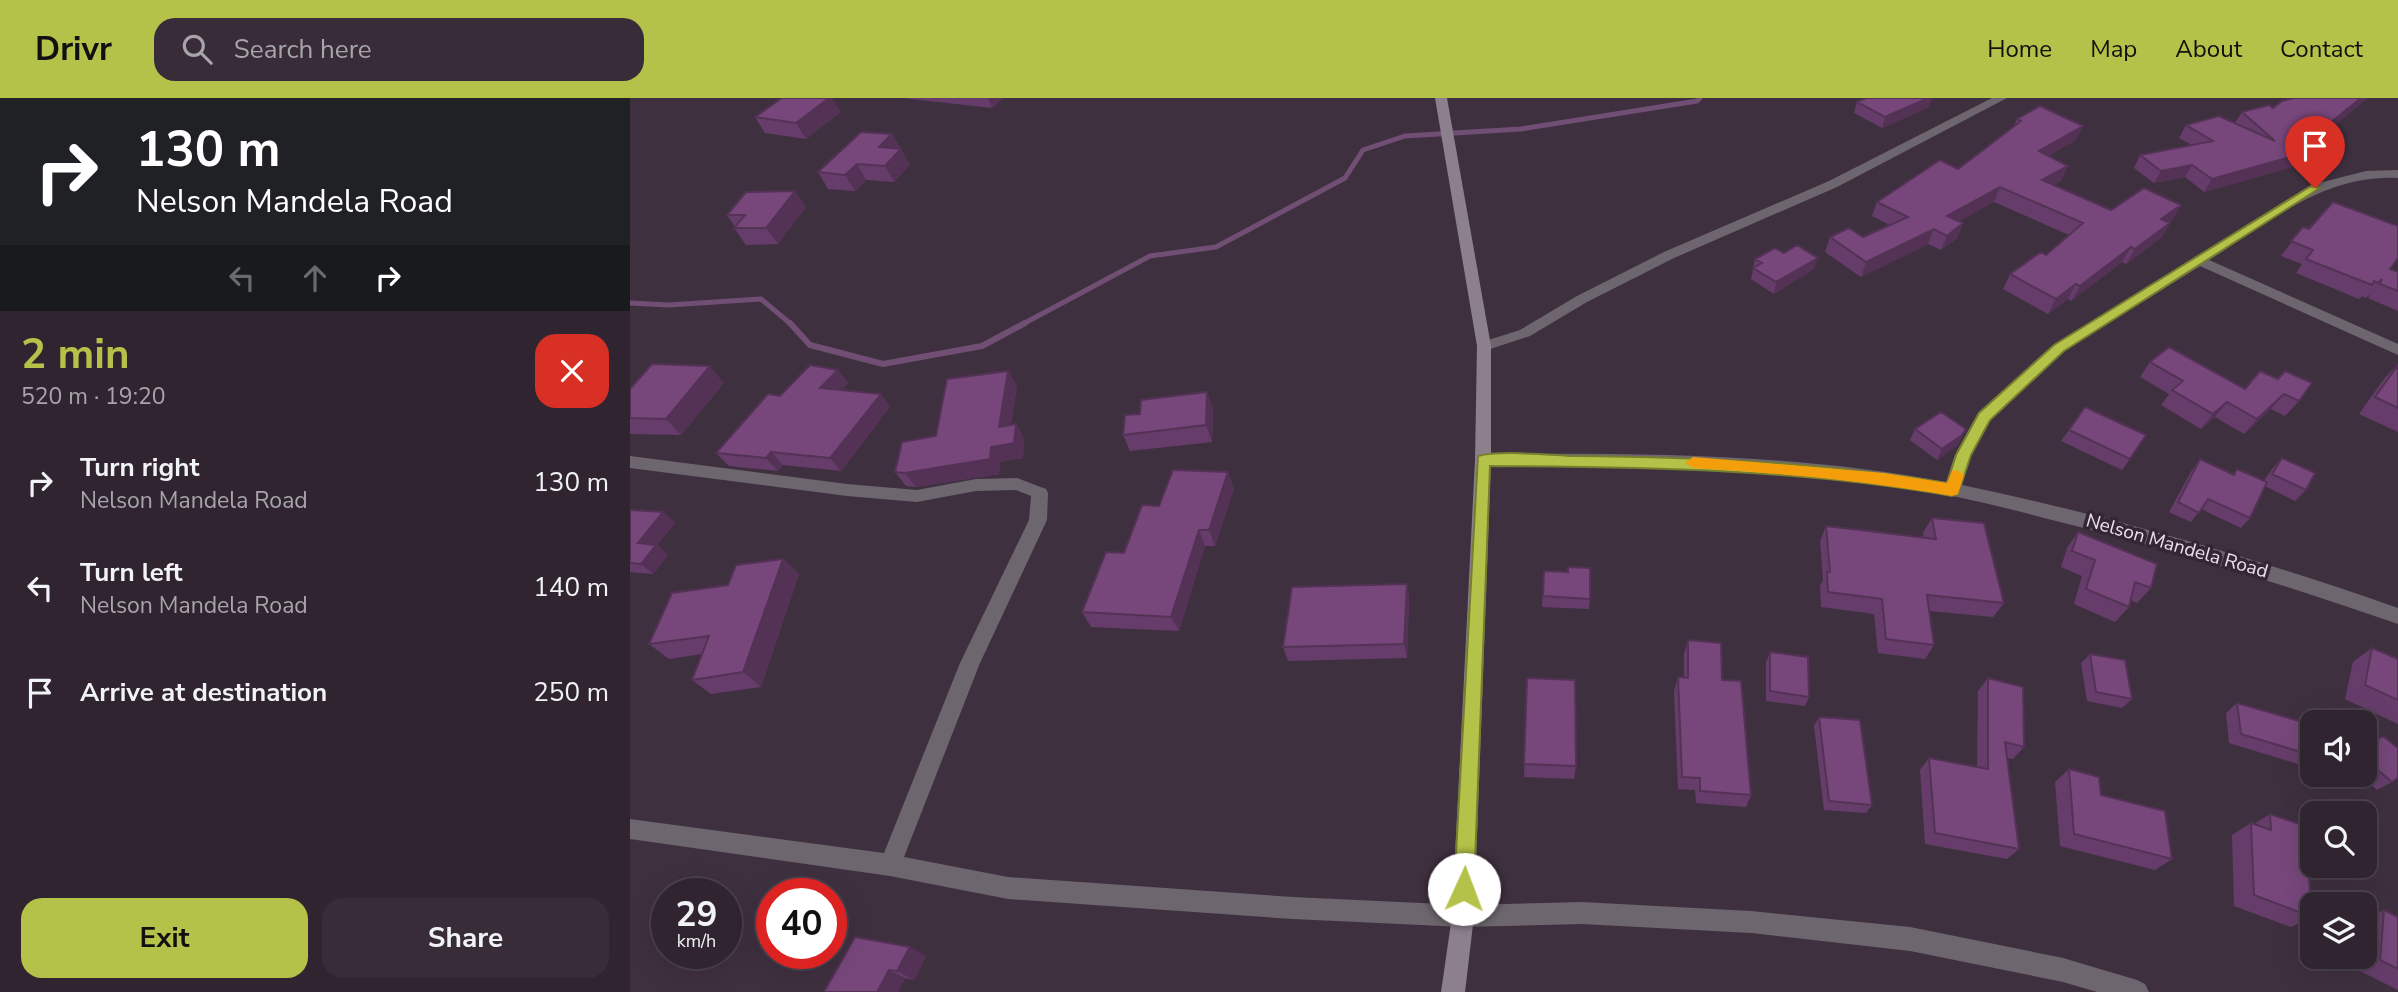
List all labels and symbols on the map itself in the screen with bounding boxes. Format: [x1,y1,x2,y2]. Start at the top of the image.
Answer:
pin [2285,116,2345,188]
street label: Nelson Mandela Road [2083,508,2271,584]
position arrow [1427,852,1501,926]
speed limit sign: 40 [756,878,847,969]

